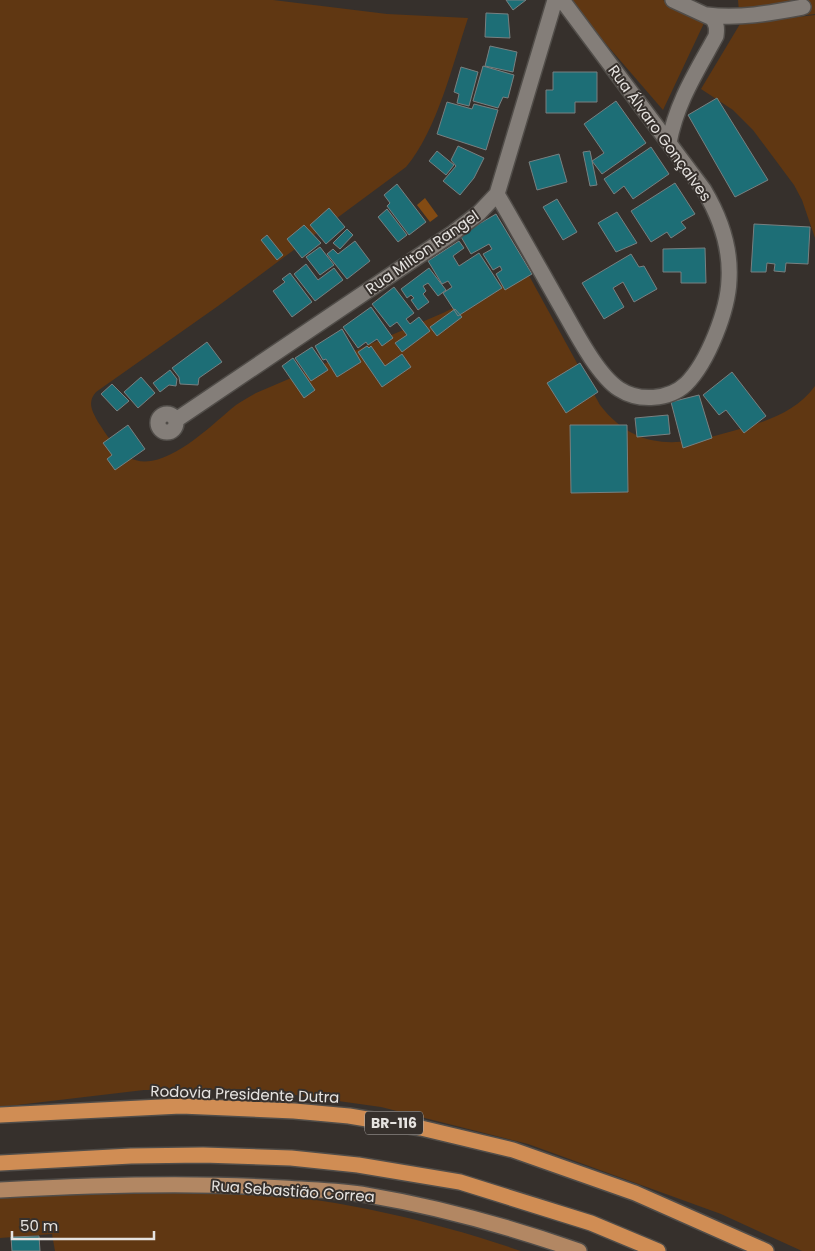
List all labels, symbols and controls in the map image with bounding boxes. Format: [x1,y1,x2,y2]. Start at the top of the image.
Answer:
street label: Rua Álvaro Gonçalves [603,61,717,206]
street label: Rua Milton Rangel [361,205,483,299]
street label: Rodovia Presidente Dutra [150,1080,340,1108]
road number: BR-116 [365,1112,423,1134]
street label: Rua Sebastião Correa [211,1175,375,1207]
scale bar [12,1208,155,1240]
text: 50 m [20,1215,58,1236]

